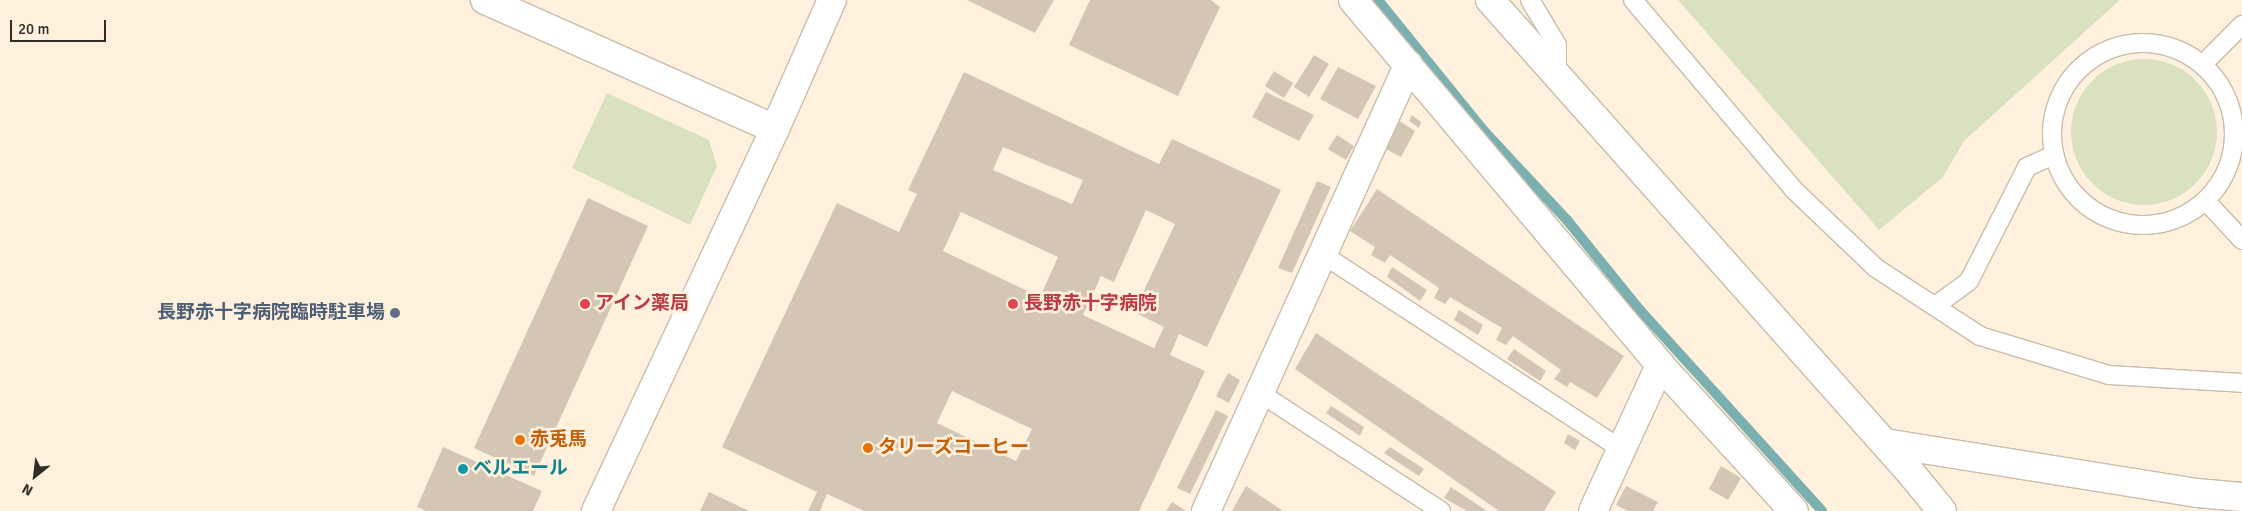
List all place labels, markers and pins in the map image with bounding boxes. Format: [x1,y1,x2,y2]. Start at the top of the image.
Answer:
place label: アイン薬局 [595,293,690,315]
place label: 長野赤十字病院 [1024,293,1157,315]
marker: 長野赤十字病院 [1006,297,1020,311]
marker: アイン薬局 [579,298,591,310]
place label: 長野赤十字病院臨時駐車場 [157,302,385,324]
marker: 長野赤十字病院臨時駐車場 [389,307,401,319]
place label: 赤兎馬 [530,429,587,451]
marker: 赤兎馬 [514,434,526,446]
place label: タリーズコーヒー [878,437,1030,459]
marker: タリーズコーヒー [862,442,874,454]
place label: ベルエール [473,458,568,480]
marker: ベルエール [457,463,469,475]

